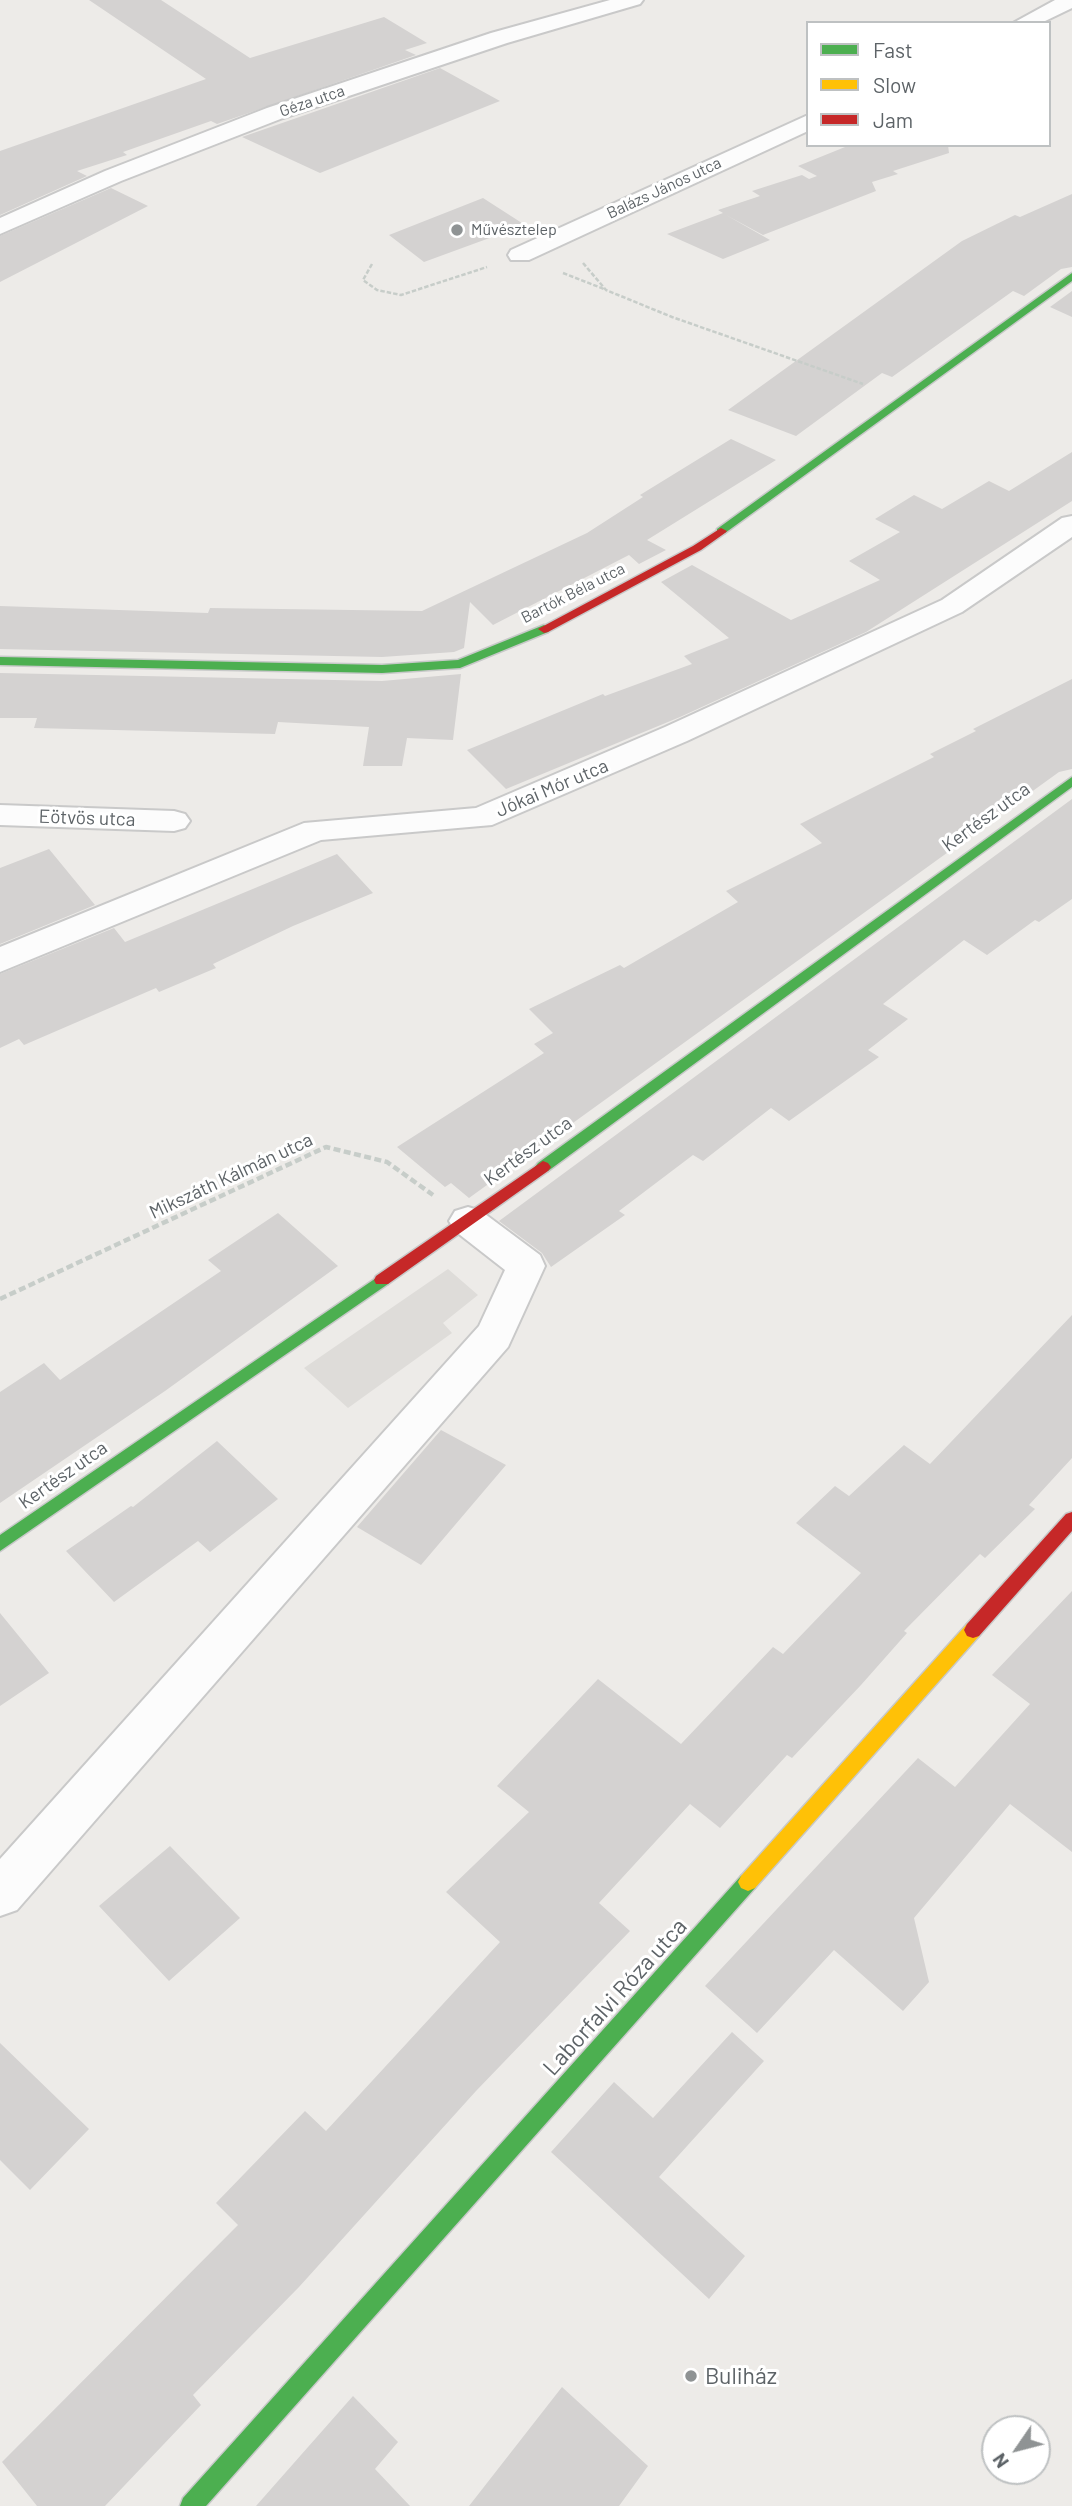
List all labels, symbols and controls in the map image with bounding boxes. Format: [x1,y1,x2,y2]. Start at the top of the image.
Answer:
legend [806,21,1051,147]
text: Fast [873,37,913,62]
text: Slow [873,72,916,97]
street label: Géza utca [277,81,347,121]
text: Jam [873,107,913,132]
street label: Balázs János utca [604,153,724,223]
place label: Művésztelep [471,220,557,240]
marker: Művésztelep [449,222,465,238]
street label: Bartók Béla utca [518,559,628,627]
street label: Jókai Mór utca [492,754,612,822]
street label: Kertész utca [938,778,1034,856]
street label: Eötvös utca [38,805,136,831]
street label: Kertész utca [480,1112,576,1190]
street label: Mikszáth Kálmán utca [146,1128,316,1224]
street label: Kertész utca [14,1436,112,1514]
street label: Laborfalvi Róza utca [537,1913,693,2081]
place label: Buliház [705,2362,777,2390]
marker: Buliház [683,2368,699,2384]
north arrow [981,2415,1051,2485]
text: N [987,2449,1013,2473]

